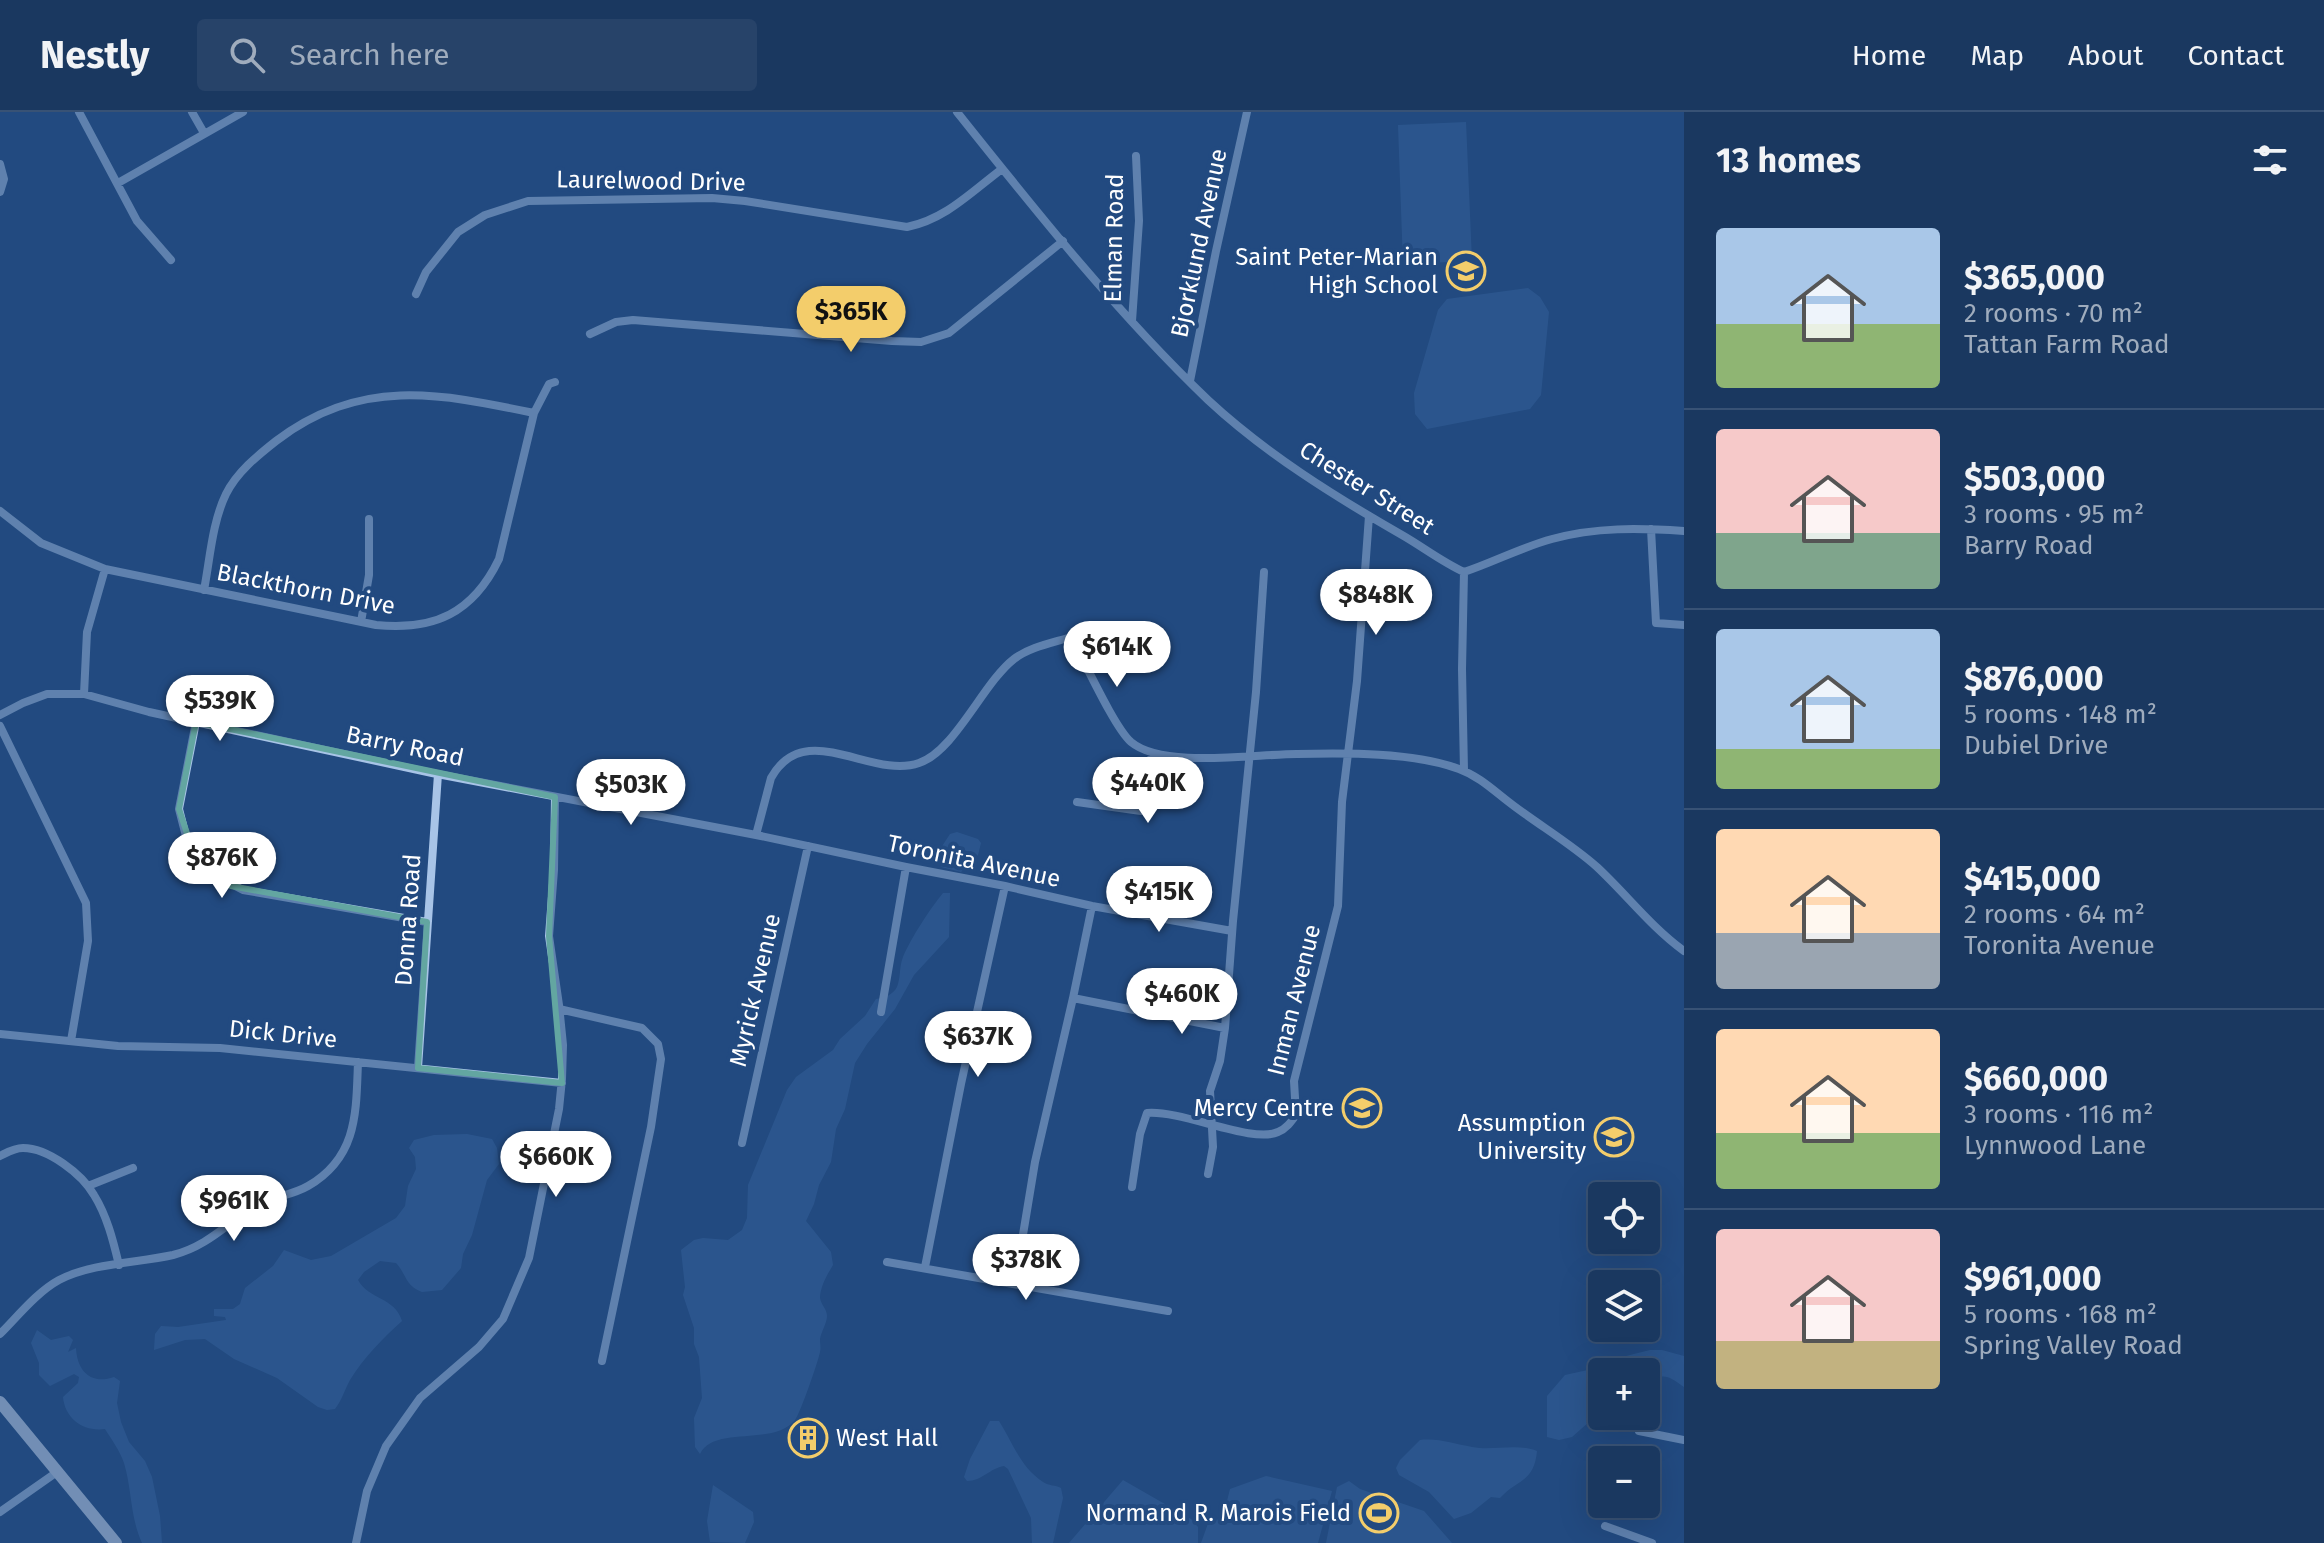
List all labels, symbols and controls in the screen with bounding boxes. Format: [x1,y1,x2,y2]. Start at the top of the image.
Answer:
search box [197,19,757,91]
text: Nestly [40,32,149,78]
icon: search [225,33,269,77]
text: Search here [289,37,450,73]
text: Home [1852,39,1926,72]
text: Map [1970,39,2024,72]
text: About [2068,39,2143,72]
text: Contact [2187,39,2284,72]
icon: filters [2248,138,2292,182]
text: 13 homes [1716,140,1861,181]
street label: Bjorklund Avenue [1165,146,1233,340]
street label: Laurelwood Drive [556,165,746,197]
street label: Elman Road [1099,173,1129,303]
place label: Saint Peter-Marian High School [1235,243,1438,299]
school or university icon: Saint Peter-Marian High School [1445,250,1487,292]
text: $365,000 [1964,257,2105,298]
icon: home [1780,260,1876,356]
pin: $365K [795,286,907,354]
text: $365K [815,296,887,327]
text: 2 rooms · 70 m² [1964,298,2143,329]
text: Tattan Farm Road [1964,329,2170,360]
street label: Chester Street [1294,435,1440,541]
text: $503,000 [1964,458,2105,499]
icon: home [1780,461,1876,557]
text: 3 rooms · 95 m² [1964,499,2144,530]
text: Barry Road [1964,530,2094,561]
street label: Blackthorn Drive [214,558,398,620]
pin: $848K [1320,569,1432,637]
text: $848K [1338,579,1414,610]
pin: $614K [1061,621,1173,689]
text: $614K [1082,631,1152,662]
text: $876,000 [1964,658,2104,699]
icon: home [1780,661,1876,757]
pin: $539K [164,675,276,743]
text: $539K [184,685,256,716]
text: 5 rooms · 148 m² [1964,699,2157,730]
street label: Barry Road [344,720,466,772]
text: Dubiel Drive [1964,730,2108,761]
pin: $440K [1092,757,1204,825]
pin: $503K [575,759,687,827]
text: $440K [1110,767,1186,798]
text: $503K [594,769,668,800]
street label: Toronita Avenue [885,829,1063,893]
pin: $876K [166,832,278,900]
text: $876K [186,842,258,873]
street label: Donna Road [389,853,427,987]
text: $415,000 [1964,858,2101,899]
icon: home [1780,861,1876,957]
pin: $415K [1103,866,1215,934]
text: $415K [1124,876,1194,907]
text: 2 rooms · 64 m² [1964,899,2145,930]
street label: Myrick Avenue [724,911,786,1069]
street label: Inman Avenue [1262,921,1326,1079]
text: Toronita Avenue [1964,930,2155,961]
pin: $460K [1126,968,1238,1036]
text: $460K [1144,978,1220,1009]
pin: $637K [922,1011,1034,1079]
street label: Dick Drive [228,1014,338,1054]
text: $637K [943,1021,1013,1052]
text: $660,000 [1964,1058,2108,1099]
icon: home [1780,1061,1876,1157]
school or university icon: Mercy Centre [1341,1087,1383,1129]
place label: Mercy Centre [1194,1094,1334,1122]
text: 3 rooms · 116 m² [1964,1099,2153,1130]
place label: Assumption University [1458,1109,1586,1165]
school or university icon: Assumption University [1593,1116,1635,1158]
text: Lynnwood Lane [1964,1130,2146,1161]
pin: $660K [500,1131,612,1199]
text: $660K [518,1141,594,1172]
pin: $961K [178,1175,290,1243]
map controls [1588,1182,1660,1518]
button: locate [1588,1182,1660,1254]
text: $961K [199,1185,269,1216]
pin: $378K [970,1234,1082,1302]
text: $378K [991,1244,1061,1275]
text: $961,000 [1964,1258,2102,1299]
icon: home [1780,1261,1876,1357]
button: layers [1588,1270,1660,1342]
text: 5 rooms · 168 m² [1964,1299,2157,1330]
text: Spring Valley Road [1964,1330,2183,1361]
button: + [1588,1358,1660,1430]
building icon: West Hall [787,1417,829,1459]
place label: West Hall [836,1424,938,1452]
button: − [1588,1446,1660,1518]
sports icon: Normand R. Marois Field [1358,1492,1400,1534]
place label: Normand R. Marois Field [1086,1499,1351,1527]

